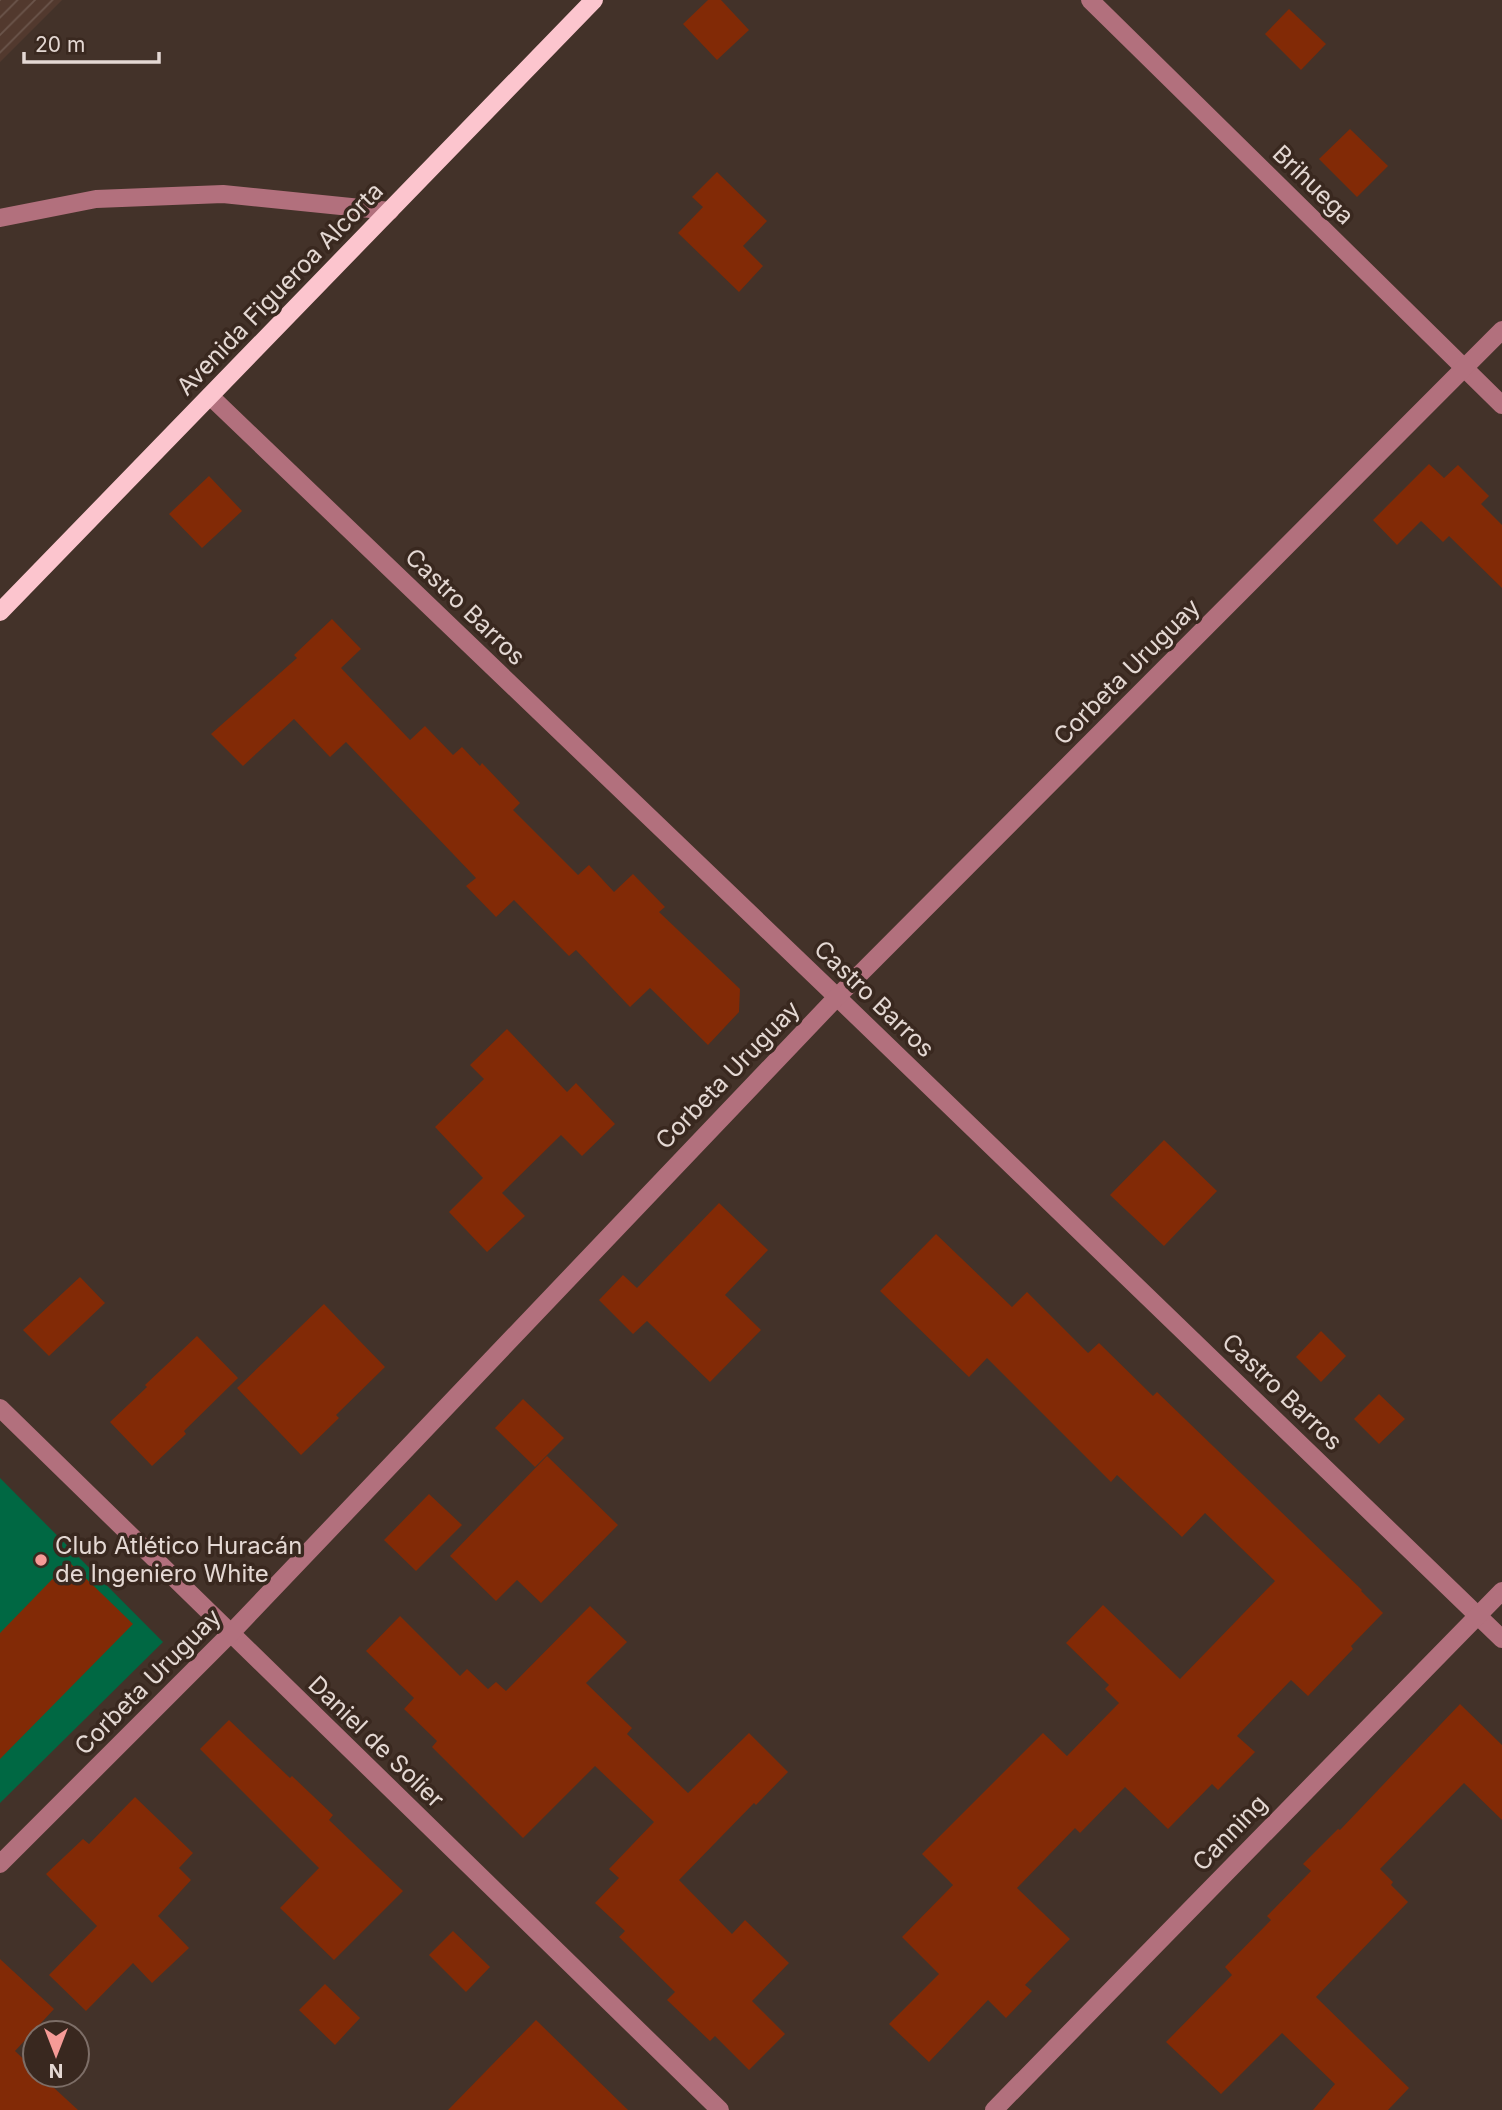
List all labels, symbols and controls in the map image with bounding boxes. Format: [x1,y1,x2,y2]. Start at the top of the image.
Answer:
scale bar [24,21,159,65]
text: 20 m [35,32,85,57]
street label: Brihuega [1267,139,1360,230]
street label: Avenida Figueroa Alcorta [170,176,389,401]
street label: Castro Barros [399,542,531,671]
street label: Corbeta Uruguay [1048,593,1206,751]
street label: Castro Barros [808,934,940,1063]
street label: Corbeta Uruguay [650,995,806,1155]
street label: Castro Barros [1216,1327,1348,1456]
place label: Club Atlético Huracán de Ingeniero White [55,1531,302,1588]
marker: Club Atlético Huracán de Ingeniero White [33,1552,49,1568]
street label: Corbeta Uruguay [69,1603,227,1761]
street label: Daniel de Solier [303,1670,450,1814]
street label: Canning [1187,1789,1273,1877]
north arrow [21,2019,91,2089]
text: N [49,2059,63,2082]

